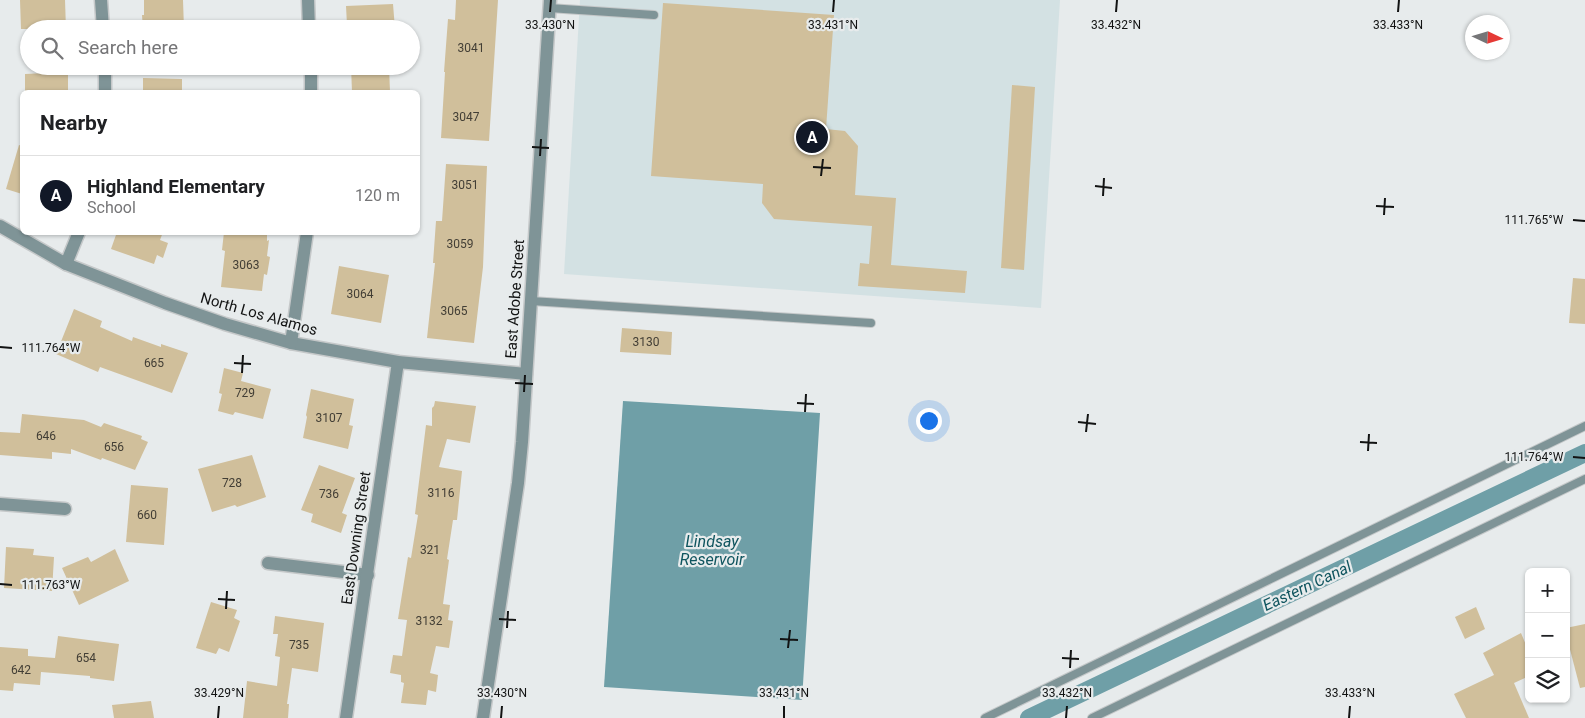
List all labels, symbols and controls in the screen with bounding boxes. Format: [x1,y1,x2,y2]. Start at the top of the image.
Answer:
north arrow [1465,15,1510,60]
text: 33.430°N [525,18,575,32]
text: 33.431°N [808,18,858,32]
text: 33.432°N [1091,18,1141,32]
text: 33.433°N [1373,18,1423,32]
search box [20,20,420,75]
icon: search [38,34,66,62]
text: Search here [78,36,178,59]
house number: 3041 [458,41,484,55]
house number: 3047 [453,110,480,124]
text: Nearby [40,111,107,135]
pin: A [796,118,828,156]
text: Highland Elementary [87,175,265,198]
house number: 3051 [452,178,478,192]
text: A [51,186,61,205]
text: 120 m [355,186,400,205]
text: School [87,198,136,217]
text: 111.765°W [1505,213,1564,227]
house number: 3059 [447,237,473,251]
street label: East Adobe Street [502,239,528,359]
house number: 3063 [233,258,259,272]
house number: 3064 [347,287,374,301]
street label: North Los Alamos [198,289,320,339]
house number: 3065 [441,304,468,318]
house number: 3130 [633,335,660,349]
text: 111.764°W [22,341,81,355]
house number: 665 [144,356,164,370]
house number: 729 [235,386,255,400]
your location [916,408,942,434]
house number: 3107 [316,411,343,425]
house number: 646 [36,429,56,443]
house number: 656 [104,440,124,454]
text: 111.764°W [1505,450,1564,464]
street label: East Downing Street [338,470,374,606]
house number: 728 [222,476,242,490]
house number: 3116 [428,486,455,500]
house number: 736 [319,487,339,501]
house number: 660 [137,508,157,522]
water label: Lindsay Reservoir [680,532,745,569]
house number: 321 [420,543,440,557]
water label: Eastern Canal [1260,557,1355,615]
map controls [1525,568,1570,703]
button: + [1525,568,1570,613]
text: 111.763°W [22,578,81,592]
button: − [1525,613,1570,658]
house number: 3132 [416,614,443,628]
house number: 735 [289,638,309,652]
house number: 654 [76,651,96,665]
button: layers [1525,658,1570,703]
house number: 642 [11,663,31,677]
text: 33.429°N [194,686,244,700]
text: 33.430°N [477,686,527,700]
text: 33.431°N [759,686,809,700]
text: 33.432°N [1042,686,1092,700]
text: 33.433°N [1325,686,1375,700]

